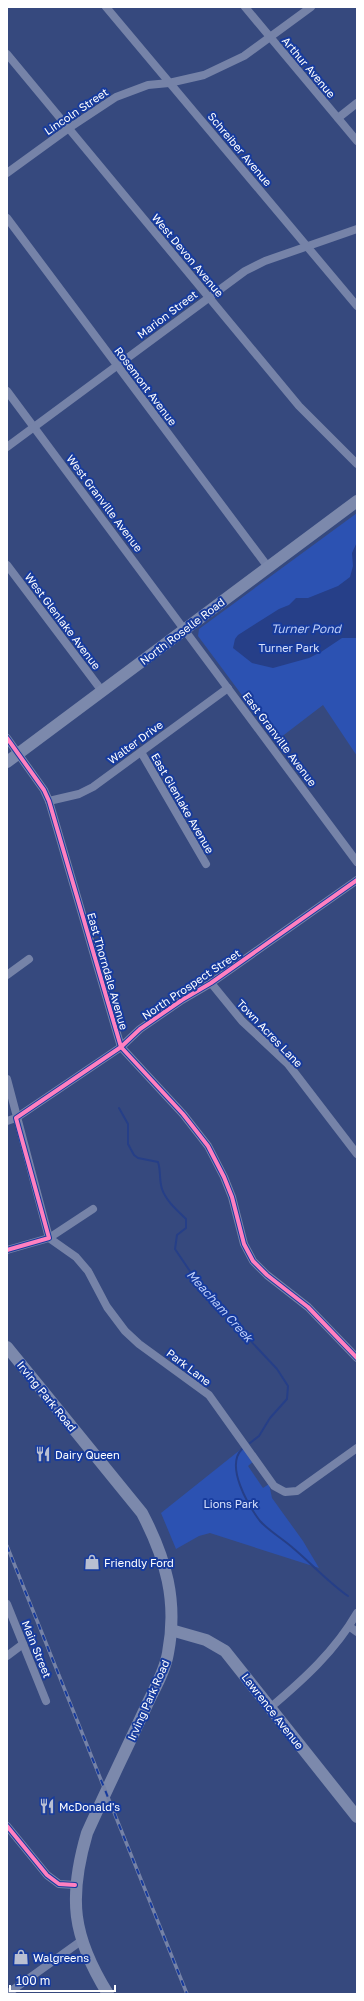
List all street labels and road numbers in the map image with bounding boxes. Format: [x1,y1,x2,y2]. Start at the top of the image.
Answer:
street label: Arthur Avenue [280,34,338,100]
street label: Lincoln Street [42,85,110,137]
street label: Schreiber Avenue [205,109,275,189]
street label: West Devon Avenue [150,211,226,299]
street label: Marion Street [134,287,200,341]
street label: Rosemont Avenue [112,344,180,428]
street label: West Granville Avenue [64,452,146,554]
street label: West Glenlake Avenue [22,570,104,672]
street label: North Roselle Road [137,595,227,667]
street label: East Granville Avenue [240,689,320,789]
street label: Walter Drive [105,718,165,766]
street label: East Glenlake Avenue [149,750,217,856]
street label: East Thorndale Avenue [85,911,131,1031]
street label: North Prospect Street [139,946,243,1022]
street label: Town Acres Lane [234,997,306,1069]
street label: Park Lane [164,1346,214,1388]
street label: Irving Park Road [15,1358,79,1434]
street label: Main Street [20,1618,54,1680]
street label: Irving Park Road [124,1658,172,1742]
street label: Lawrence Avenue [239,1670,307,1752]

